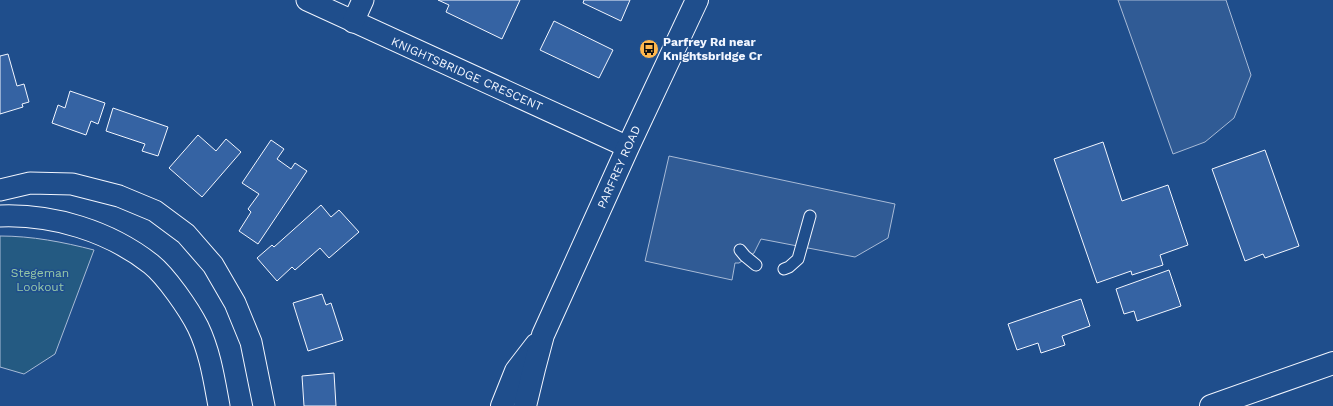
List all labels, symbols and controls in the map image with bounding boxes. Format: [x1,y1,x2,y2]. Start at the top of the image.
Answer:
street label: KNIGHTSBRIDGE CRESCENT [389,34,545,114]
place label: Parfrey Rd near Knightsbridge Cr [663,35,763,63]
bus stop icon: Parfrey Rd near Knightsbridge Cr [638,38,660,60]
street label: PARFREY ROAD [594,123,644,211]
park label: Stegeman Lookout [11,266,69,294]

